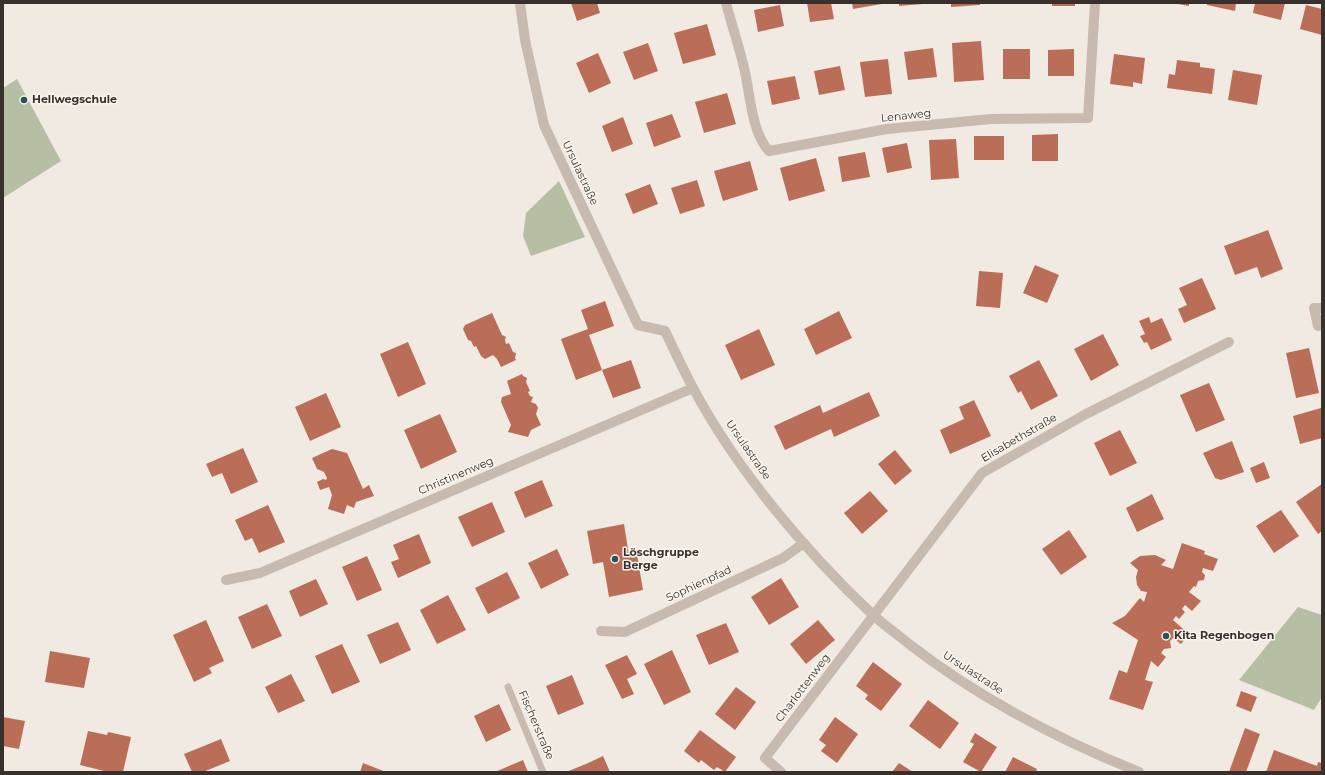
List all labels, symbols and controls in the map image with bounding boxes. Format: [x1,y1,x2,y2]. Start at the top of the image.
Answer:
place label: Hellwegschule [32,93,117,107]
marker: Hellwegschule [19,95,29,105]
street label: Lenaweg [880,107,932,125]
street label: Ursulastraße [559,139,601,207]
street label: Elisabethstraße [979,411,1059,465]
street label: Ursulastraße [723,418,773,482]
street label: Christinenweg [416,454,496,498]
place label: Löschgruppe Berge [623,546,699,572]
marker: Löschgruppe Berge [610,554,620,564]
street label: Sophienpfad [664,563,734,605]
place label: Kita Regenbogen [1174,629,1274,643]
marker: Kita Regenbogen [1161,631,1171,641]
street label: Ursulastraße [940,649,1006,697]
street label: Charlottenweg [773,651,833,725]
street label: Fischerstraße [515,688,557,762]

